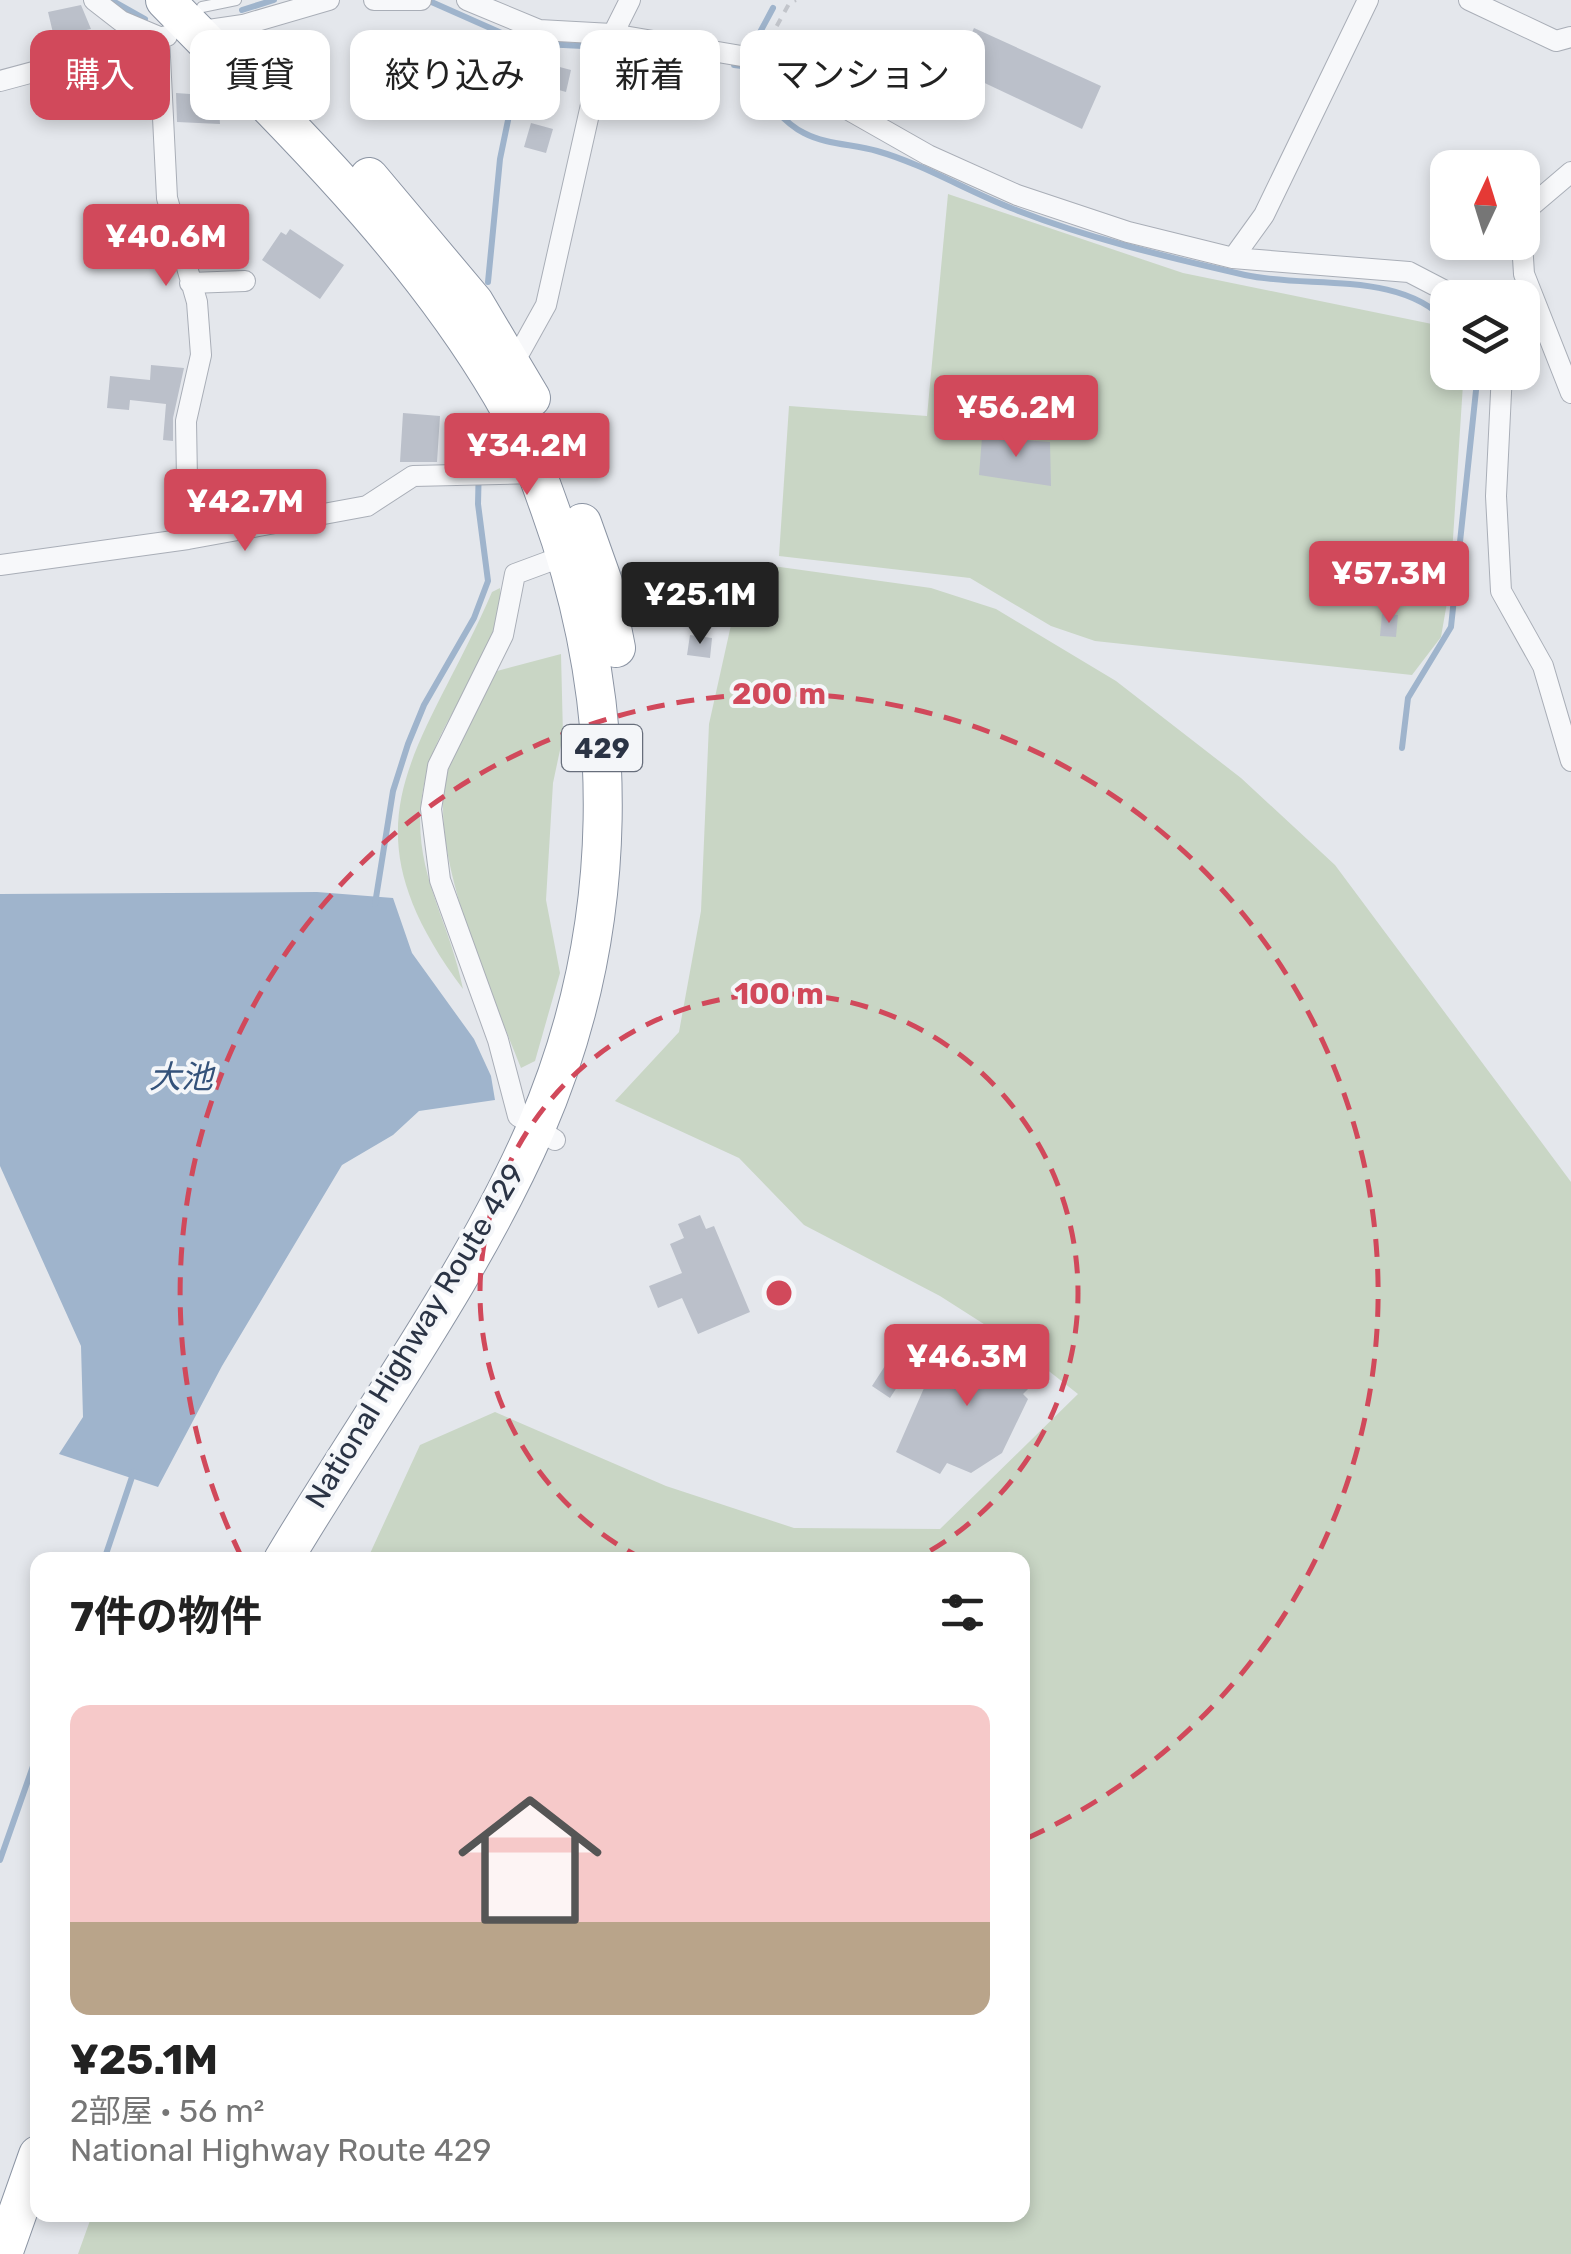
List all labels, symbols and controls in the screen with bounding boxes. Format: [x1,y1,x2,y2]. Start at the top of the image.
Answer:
chip: 購入 [30,30,170,120]
chip: 賃貸 [190,30,330,120]
chip: 絞り込み [350,30,560,120]
chip: 新着 [580,30,720,120]
chip: マンション [740,30,985,120]
north arrow [1430,150,1540,260]
map controls [1430,150,1540,390]
pin: ¥40.6M [85,204,247,289]
text: ¥40.6M [105,217,227,255]
button: layers [1430,280,1540,390]
pin: ¥56.2M [935,375,1097,460]
text: ¥56.2M [956,388,1076,426]
pin: ¥34.2M [446,413,608,498]
text: ¥34.2M [466,426,588,464]
pin: ¥42.7M [164,469,326,554]
text: ¥42.7M [186,482,304,520]
pin: ¥57.3M [1308,541,1470,626]
text: ¥57.3M [1331,554,1447,592]
pin: ¥25.1M [619,562,781,647]
text: ¥25.1M [644,575,756,613]
text: 200 m [732,676,826,712]
road number: 429 [562,725,642,771]
text: 100 m [734,976,824,1012]
water label: 大池 [149,1058,216,1096]
street label: National Highway Route 429 [298,1157,532,1515]
centre of rings [761,1275,797,1311]
pin: ¥46.3M [886,1324,1048,1409]
text: ¥46.3M [906,1337,1028,1375]
icon: filters [935,1585,990,1640]
text: 7件の物件 [70,1592,262,1642]
icon: home [440,1770,620,1950]
text: ¥25.1M [70,2035,218,2085]
text: 2部屋 · 56 m² [70,2092,265,2130]
text: National Highway Route 429 [70,2131,491,2169]

